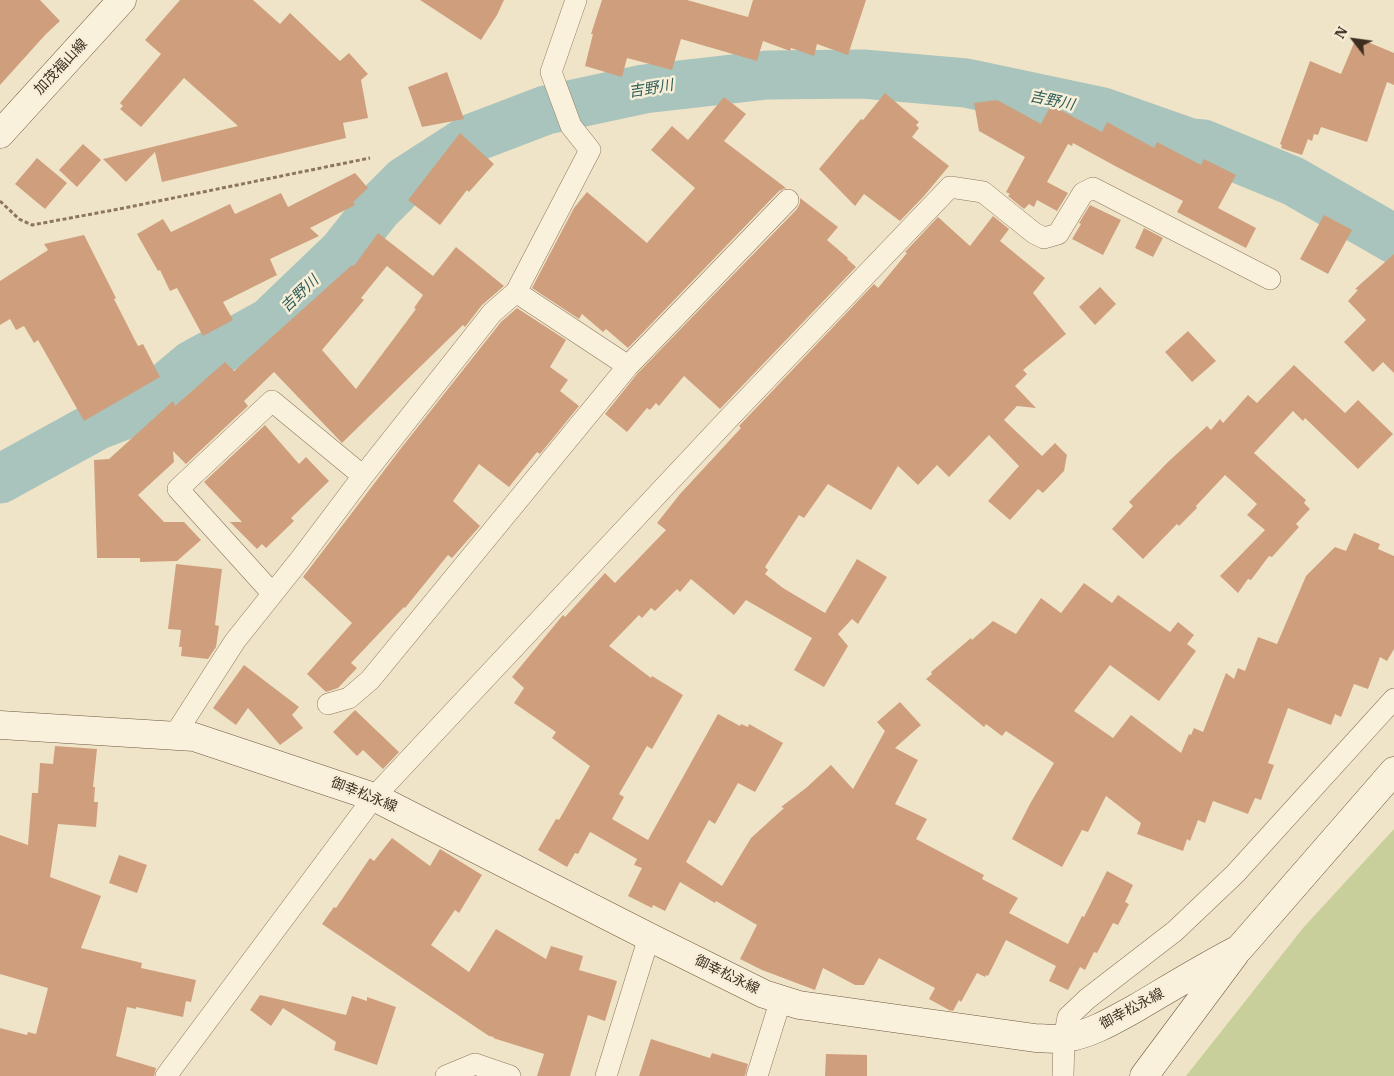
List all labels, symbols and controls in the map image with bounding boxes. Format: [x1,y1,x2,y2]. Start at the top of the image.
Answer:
north arrow [1329,15,1379,65]
text: N [1330,23,1352,42]
street label: 加茂福山線 [31,36,91,98]
water label: 吉野川 [627,77,675,101]
water label: 吉野川 [1028,88,1076,114]
water label: 吉野川 [278,272,322,316]
street label: 御幸松永線 [328,774,400,816]
street label: 御幸松永線 [692,952,762,998]
street label: 御幸松永線 [1097,985,1167,1033]

